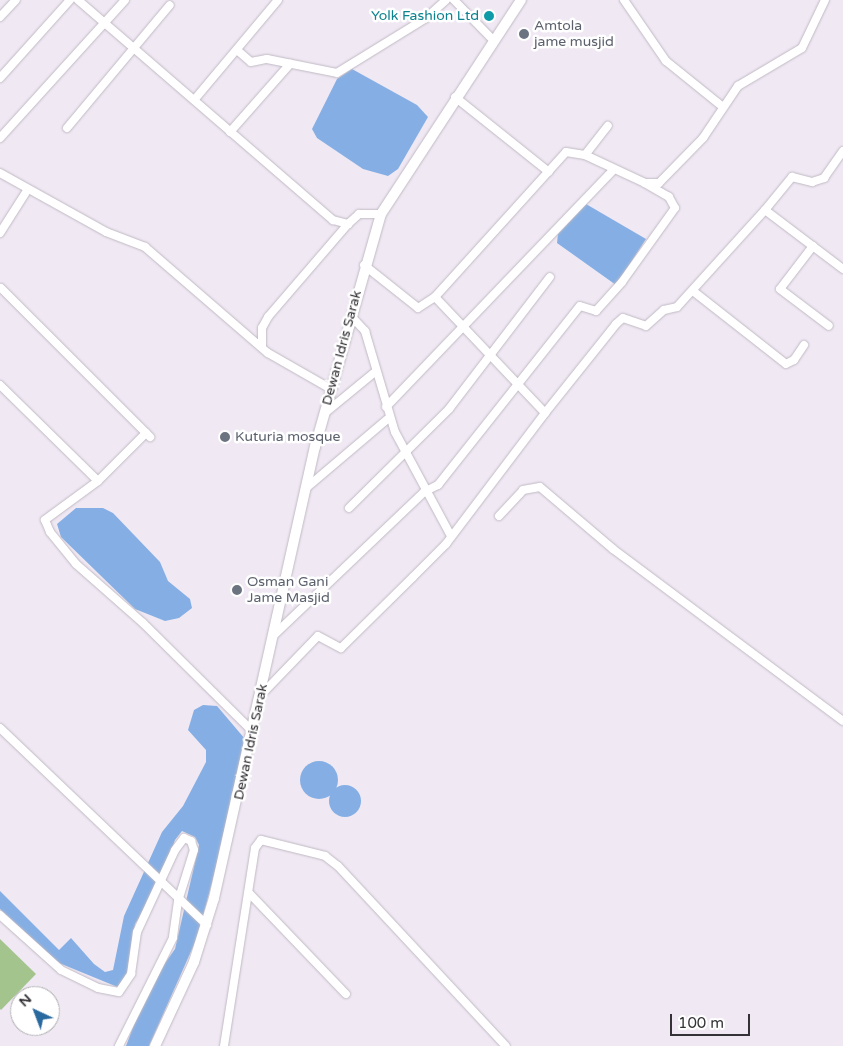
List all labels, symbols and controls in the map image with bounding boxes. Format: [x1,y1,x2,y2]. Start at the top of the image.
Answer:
place label: Yolk Fashion Ltd [371,8,479,24]
marker: Yolk Fashion Ltd [483,10,495,22]
place label: Amtola jame musjid [534,18,614,50]
marker: Amtola jame musjid [518,28,530,40]
street label: Dewan Idris Sarak [319,289,365,407]
place label: Kuturia mosque [235,429,341,445]
marker: Kuturia mosque [219,431,231,443]
place label: Osman Gani Jame Masjid [247,574,330,606]
marker: Osman Gani Jame Masjid [231,584,243,596]
street label: Dewan Idris Sarak [230,682,272,802]
north arrow [10,986,60,1036]
text: N [15,990,35,1010]
scale bar [673,1004,753,1036]
text: 100 m [678,1014,724,1032]

